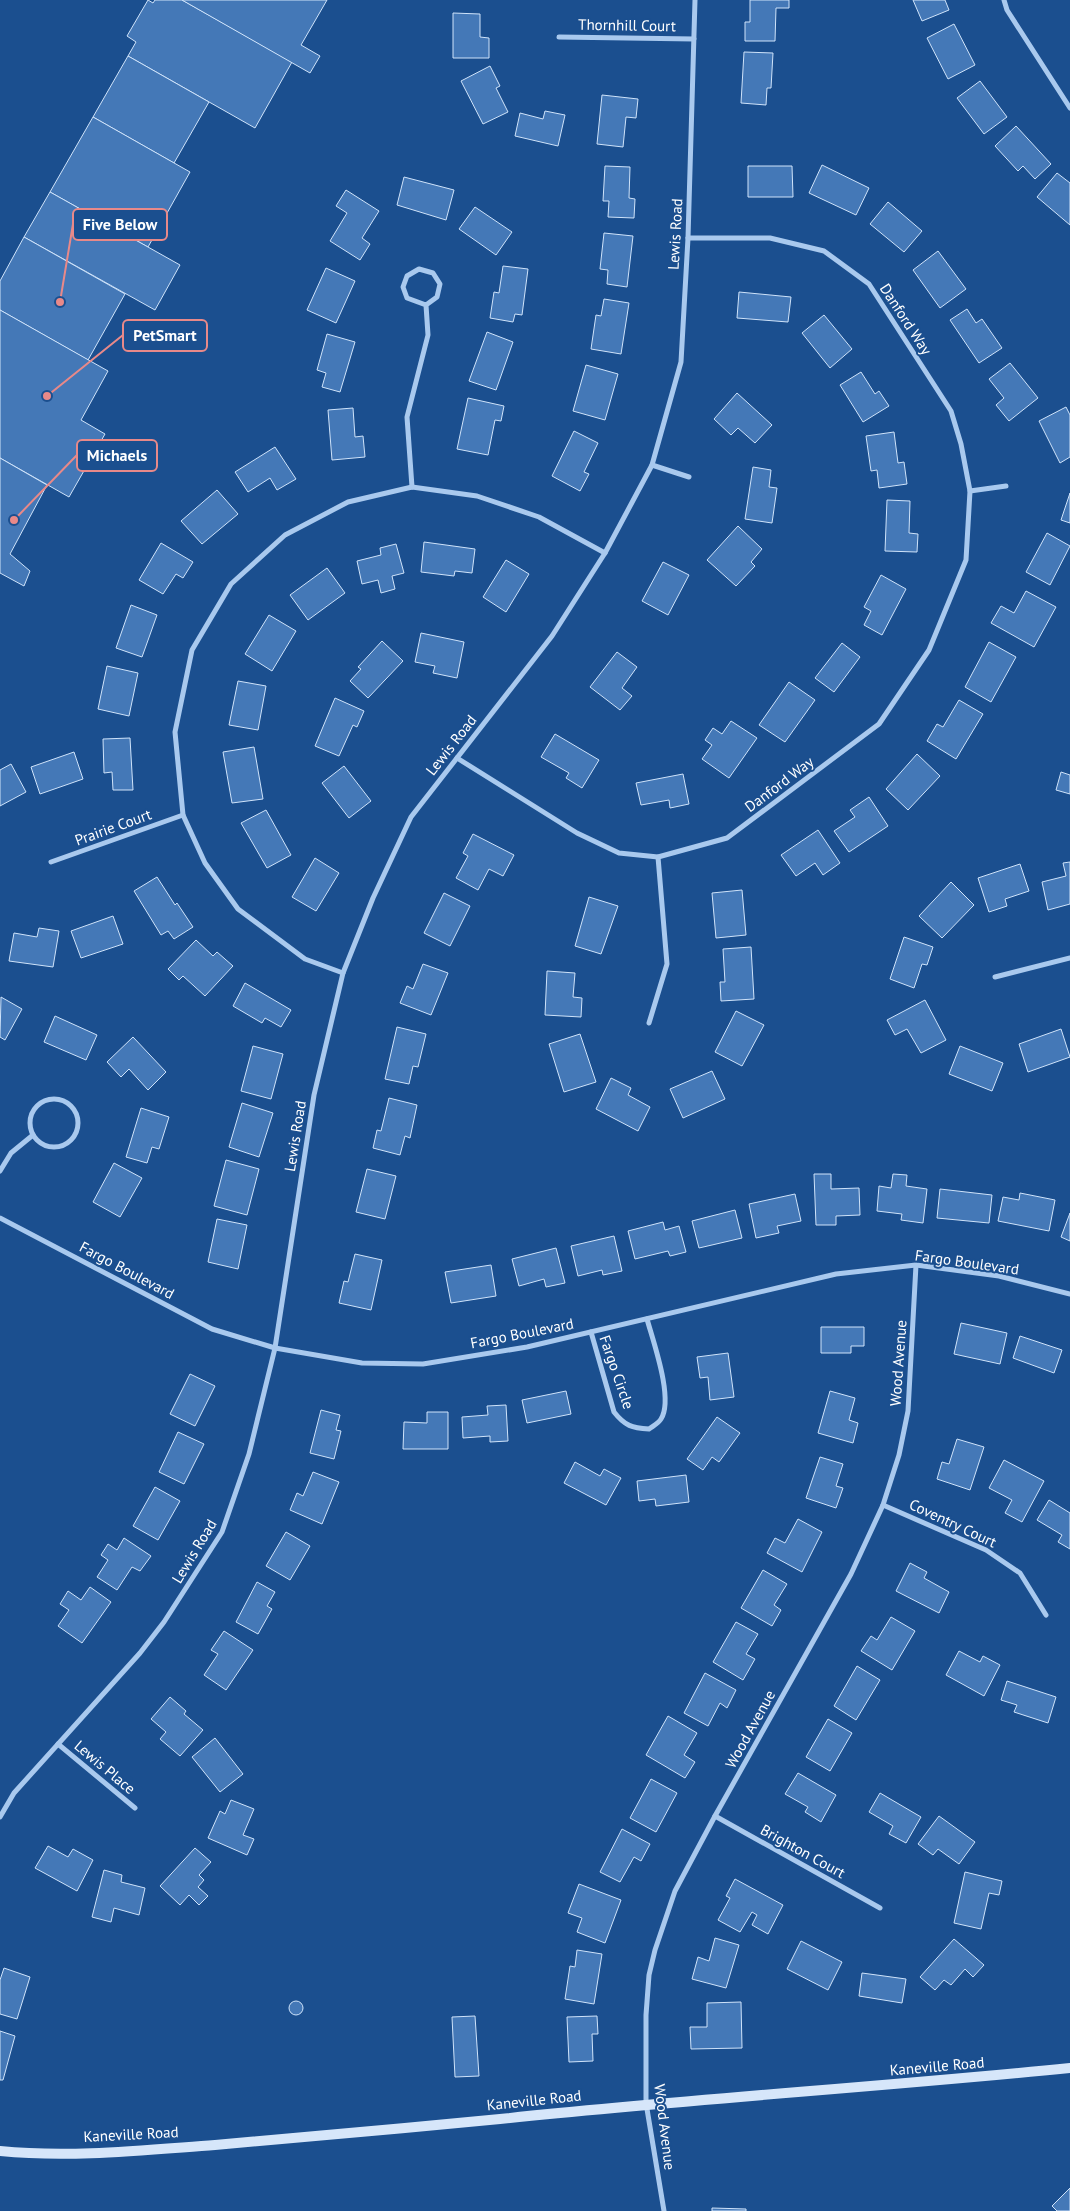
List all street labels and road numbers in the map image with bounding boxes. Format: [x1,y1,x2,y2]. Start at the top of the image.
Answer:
street label: Thornhill Court [578,15,676,35]
street label: Lewis Road [664,198,686,270]
street label: Danford Way [876,280,936,358]
street label: Lewis Road [422,711,480,779]
street label: Danford Way [741,752,817,816]
street label: Prairie Court [72,804,154,850]
street label: Lewis Road [280,1099,310,1173]
street label: Fargo Boulevard [76,1237,178,1303]
street label: Fargo Boulevard [914,1245,1020,1279]
street label: Fargo Boulevard [469,1314,575,1352]
street label: Wood Avenue [886,1319,910,1407]
street label: Fargo Circle [596,1333,638,1411]
street label: Coventry Court [906,1494,1000,1552]
street label: Lewis Road [167,1515,221,1587]
street label: Wood Avenue [721,1687,779,1771]
street label: Lewis Place [71,1736,139,1798]
street label: Brighton Court [757,1820,849,1882]
street label: Kaneville Road [889,2052,985,2080]
street label: Wood Avenue [650,2083,680,2171]
street label: Kaneville Road [486,2086,582,2114]
street label: Kaneville Road [83,2122,179,2146]

